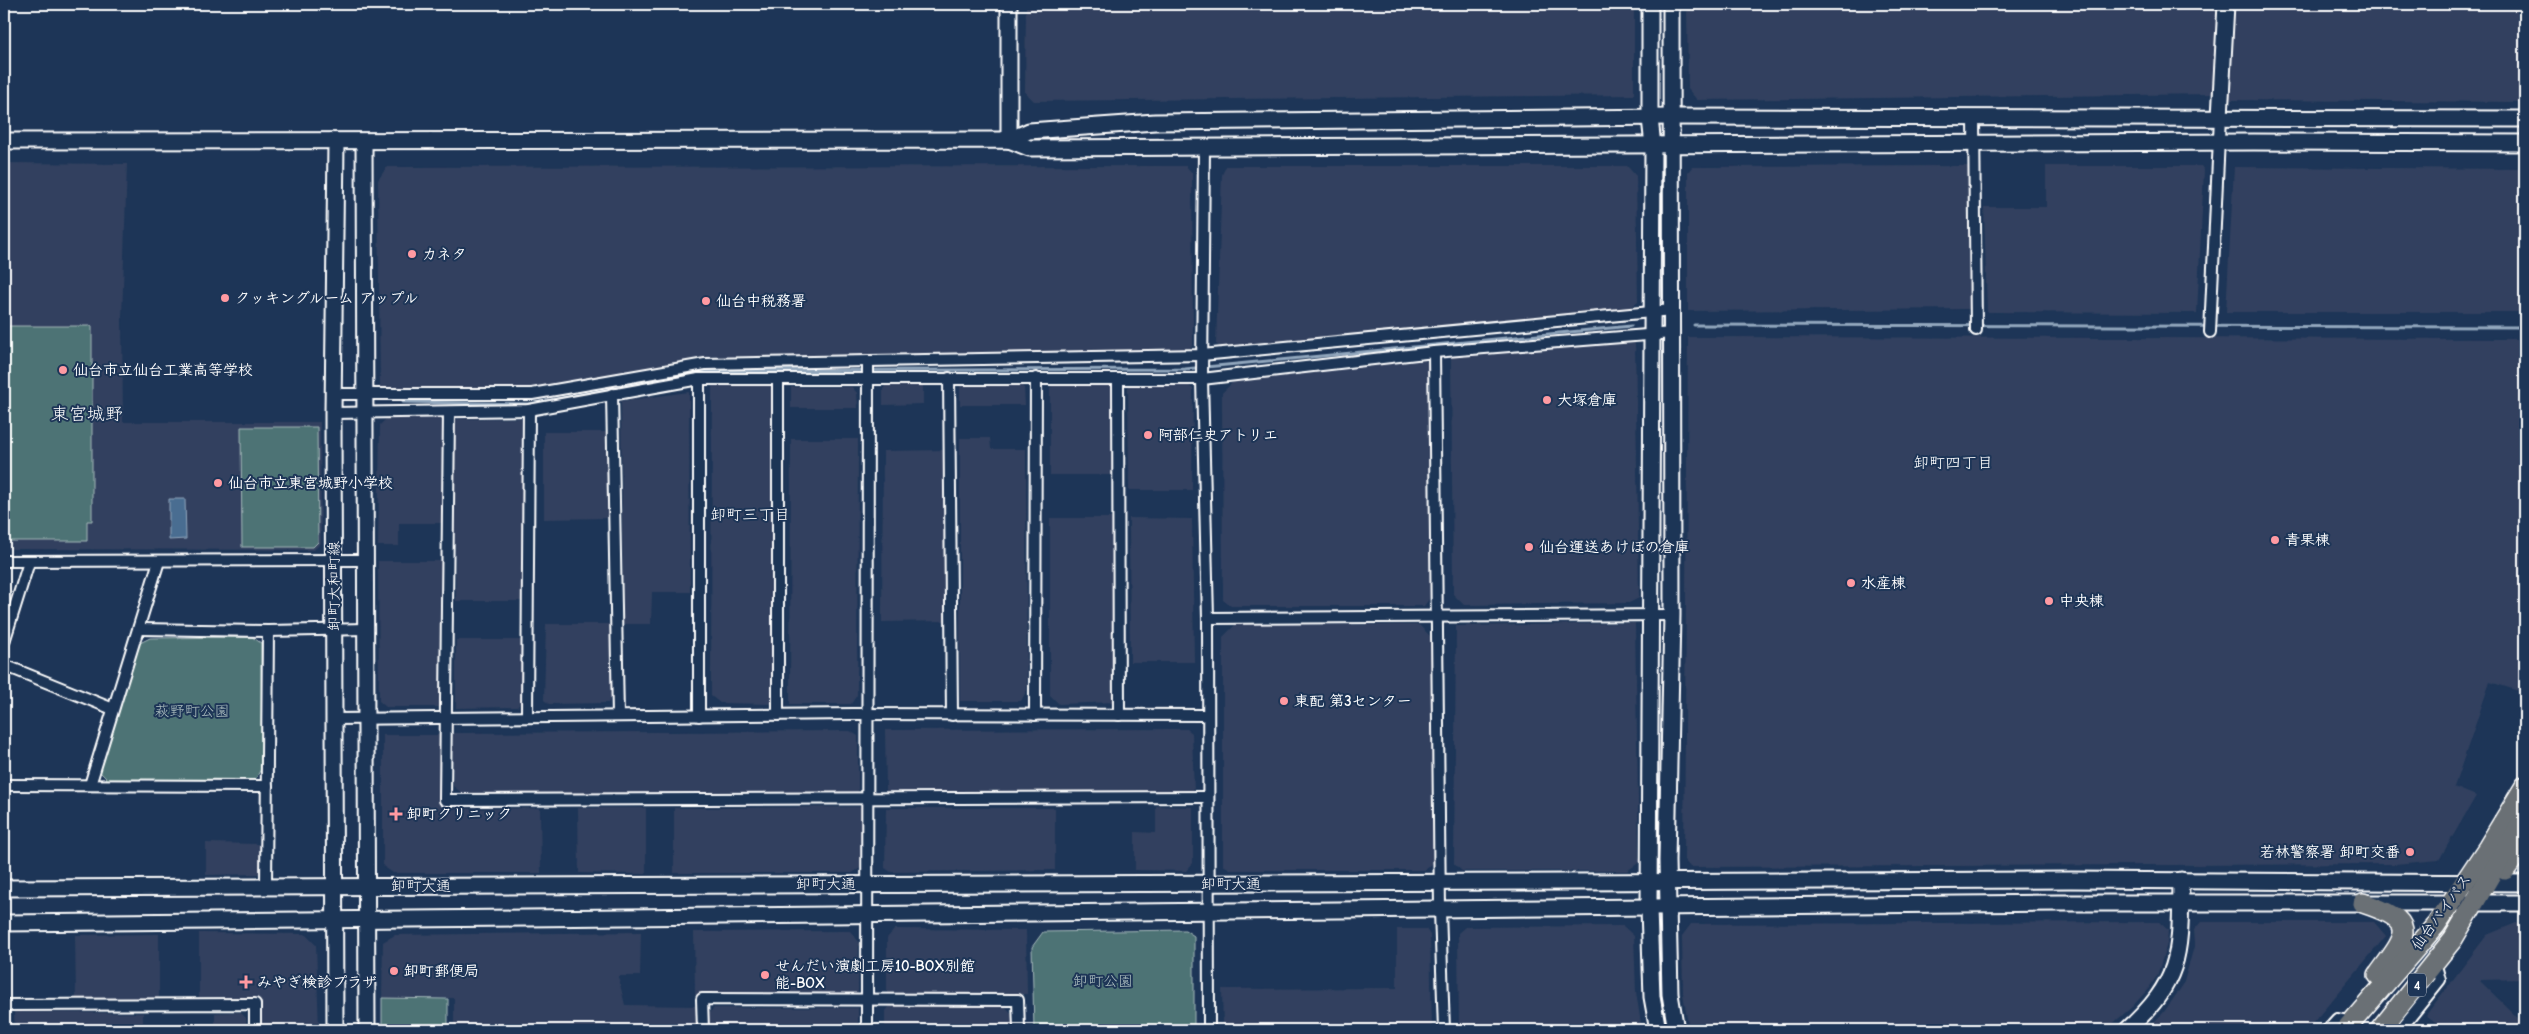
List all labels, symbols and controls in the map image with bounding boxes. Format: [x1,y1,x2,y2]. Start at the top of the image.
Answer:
place label: カネタ [422,245,467,263]
marker: カネタ [406,248,418,260]
place label: クッキングルーム アップル [235,289,418,307]
marker: クッキングルーム アップル [219,292,231,304]
place label: 仙台中税務署 [716,292,806,310]
marker: 仙台中税務署 [700,295,712,307]
place label: 仙台市立仙台工業高等学校 [73,361,253,379]
marker: 仙台市立仙台工業高等学校 [57,364,69,376]
place label: 大塚倉庫 [1557,391,1617,409]
marker: 大塚倉庫 [1541,394,1553,406]
district label: 東宮城野 [51,404,123,425]
place label: 阿部仁史アトリエ [1158,426,1278,444]
marker: 阿部仁史アトリエ [1142,429,1154,441]
district label: 卸町四丁目 [1913,454,1993,472]
place label: 仙台市立東宮城野小学校 [228,474,393,492]
marker: 仙台市立東宮城野小学校 [212,477,224,489]
district label: 卸町三丁目 [710,506,790,524]
place label: 青果棟 [2285,531,2330,549]
marker: 青果棟 [2269,534,2281,546]
place label: 仙台運送あけぼの倉庫 [1539,538,1689,556]
street label: 卸町大和町線 [325,541,343,631]
marker: 仙台運送あけぼの倉庫 [1523,541,1535,553]
place label: 水産棟 [1861,574,1906,592]
marker: 水産棟 [1845,577,1857,589]
place label: 中央棟 [2059,592,2104,610]
marker: 中央棟 [2043,595,2055,607]
place label: 東配 第3センター [1294,692,1412,710]
marker: 東配 第3センター [1278,695,1290,707]
park label: 萩野町公園 [154,702,230,720]
place label: 卸町クリニック [407,805,512,823]
marker: 卸町クリニック [389,807,403,821]
place label: 若林警察署 卸町交番 [2260,843,2400,861]
marker: 若林警察署 卸町交番 [2404,846,2416,858]
street label: 仙台バイパス [2407,870,2475,954]
street label: 卸町大通 [796,875,856,893]
street label: 卸町大通 [1201,875,1261,893]
street label: 卸町大通 [391,877,451,895]
place label: せんだい演劇工房10-BOX別館 能-BOX [775,957,975,992]
place label: 卸町郵便局 [404,962,479,980]
marker: 卸町郵便局 [388,965,400,977]
marker: せんだい演劇工房10-BOX別館 能-BOX [759,969,771,981]
park label: 卸町公園 [1073,972,1133,990]
place label: みやぎ検診プラザ [257,973,377,991]
road number: 4 [2408,974,2426,996]
marker: みやぎ検診プラザ [239,975,253,989]

